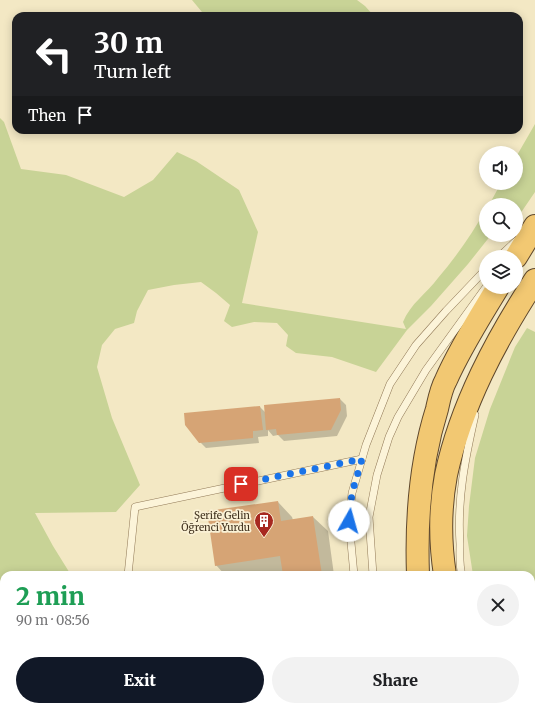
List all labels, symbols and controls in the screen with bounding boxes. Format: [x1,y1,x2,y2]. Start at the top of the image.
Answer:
text: 30 m [94,25,163,61]
icon: left [28,28,80,80]
text: Turn left [94,60,171,83]
icon: arrive [74,104,96,126]
text: Then [28,106,66,125]
map controls [479,146,523,294]
button: sound [479,146,523,190]
button: search [479,198,523,242]
button: layers [479,250,523,294]
pin [224,467,258,501]
icon: arrive [230,473,252,495]
position arrow [328,500,370,542]
place label: Şerife Gelin Öğrenci Yurdu [181,509,250,534]
building icon: Şerife Gelin Öğrenci Yurdu [253,510,275,538]
text: 2 min [16,581,85,612]
button: close [477,584,519,626]
text: 90 m · 08:56 [16,612,90,629]
button: Exit [16,657,264,703]
button: Share [272,657,519,703]

